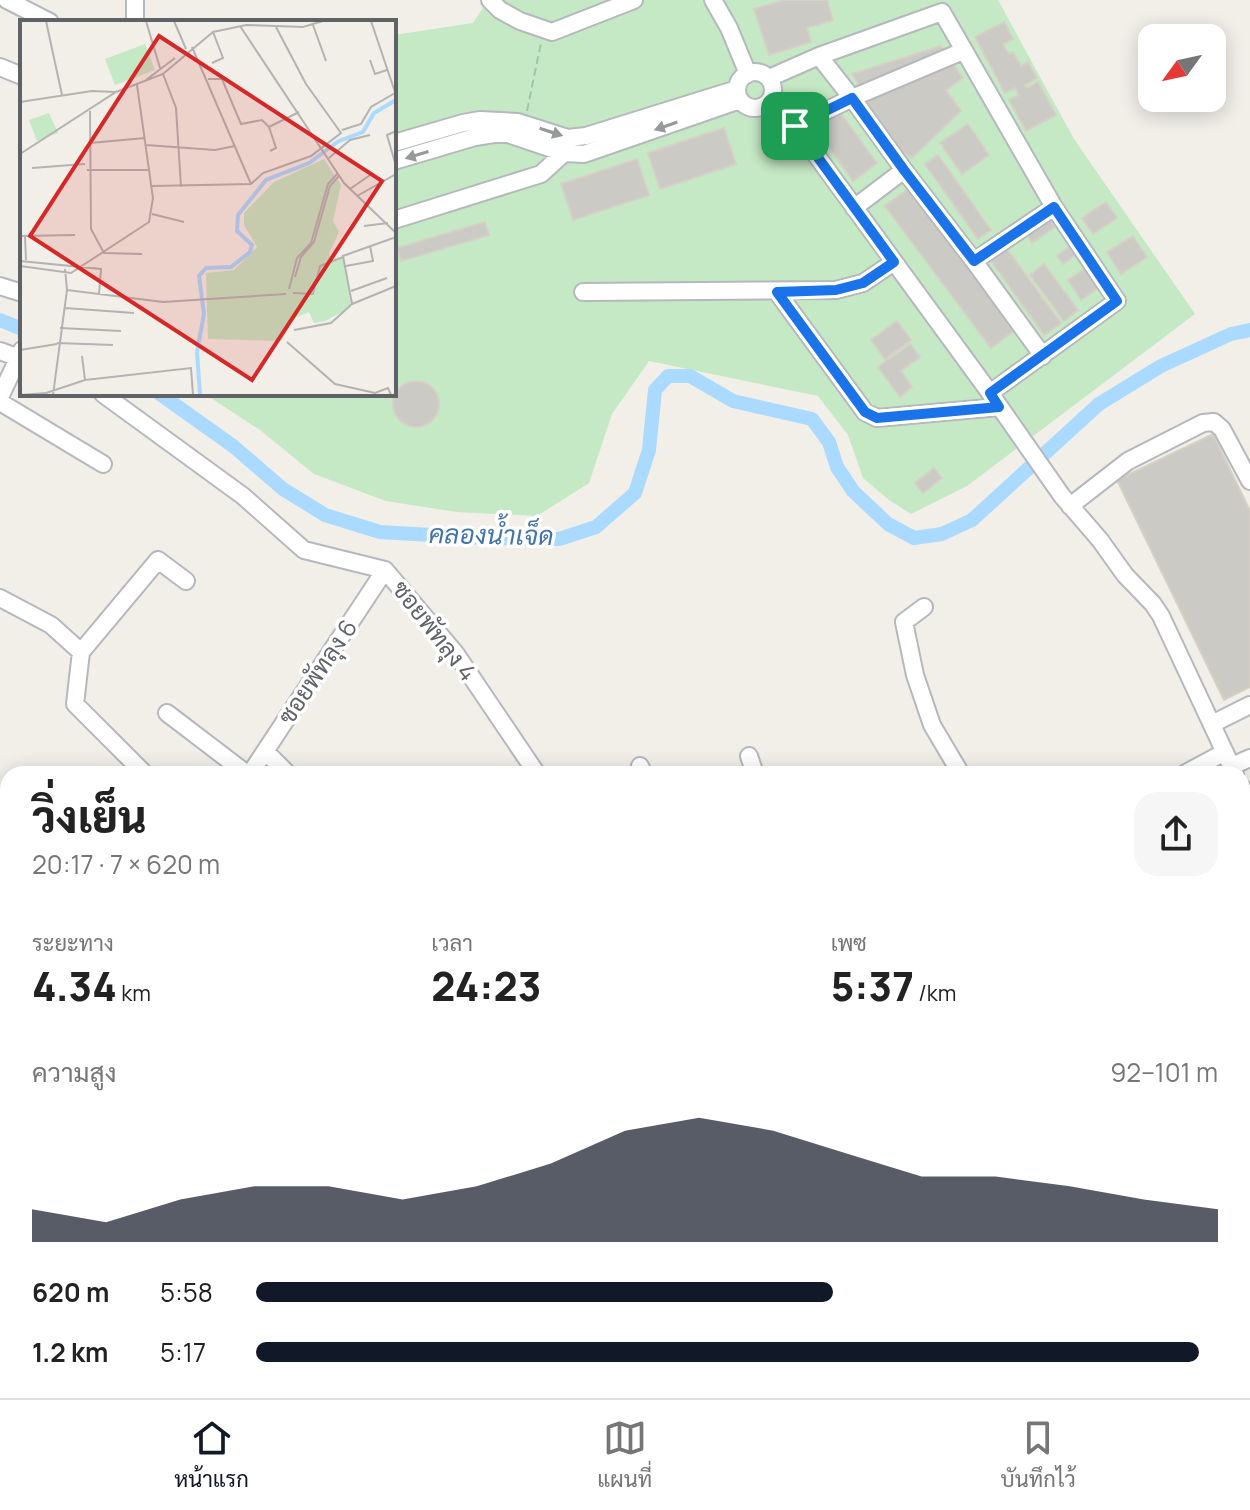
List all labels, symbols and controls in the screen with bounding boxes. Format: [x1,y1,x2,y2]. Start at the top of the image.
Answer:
inset map [20,20,396,396]
north arrow [1138,24,1226,112]
map controls [1138,24,1226,112]
pin [761,92,829,160]
icon: arrive [773,104,817,148]
one-way arrow [654,120,678,132]
one-way arrow [539,126,563,139]
one-way arrow [404,149,428,162]
water label: คลองน้ำเจ็ด [428,513,554,553]
street label: ซอยพัทลุง 4 [385,573,485,688]
street label: ซอยพัทลุง 6 [269,612,365,731]
text: วิ่งเย็น [32,786,147,846]
button: share [1134,792,1218,876]
text: 20:17 · 7 × 620 m [32,846,220,882]
text: ระยะทาง [32,928,114,958]
text: เวลา [431,928,473,958]
text: เพซ [831,928,867,958]
text: 4.34 [32,958,117,1013]
text: 24:23 [431,958,541,1013]
text: 5:37 [831,958,914,1013]
text: km [117,978,151,1008]
text: /km [914,978,956,1008]
text: ความสูง [32,1054,116,1090]
text: 92–101 m [1110,1054,1218,1090]
text: 620 m [32,1274,109,1310]
text: 5:58 [160,1274,213,1310]
text: 1.2 km [32,1334,108,1370]
text: 5:17 [160,1334,206,1370]
tab: หน้าแรก [174,1416,249,1494]
tab: แผนที่ [597,1416,652,1494]
tab: บันทึกไว้ [1001,1416,1076,1494]

